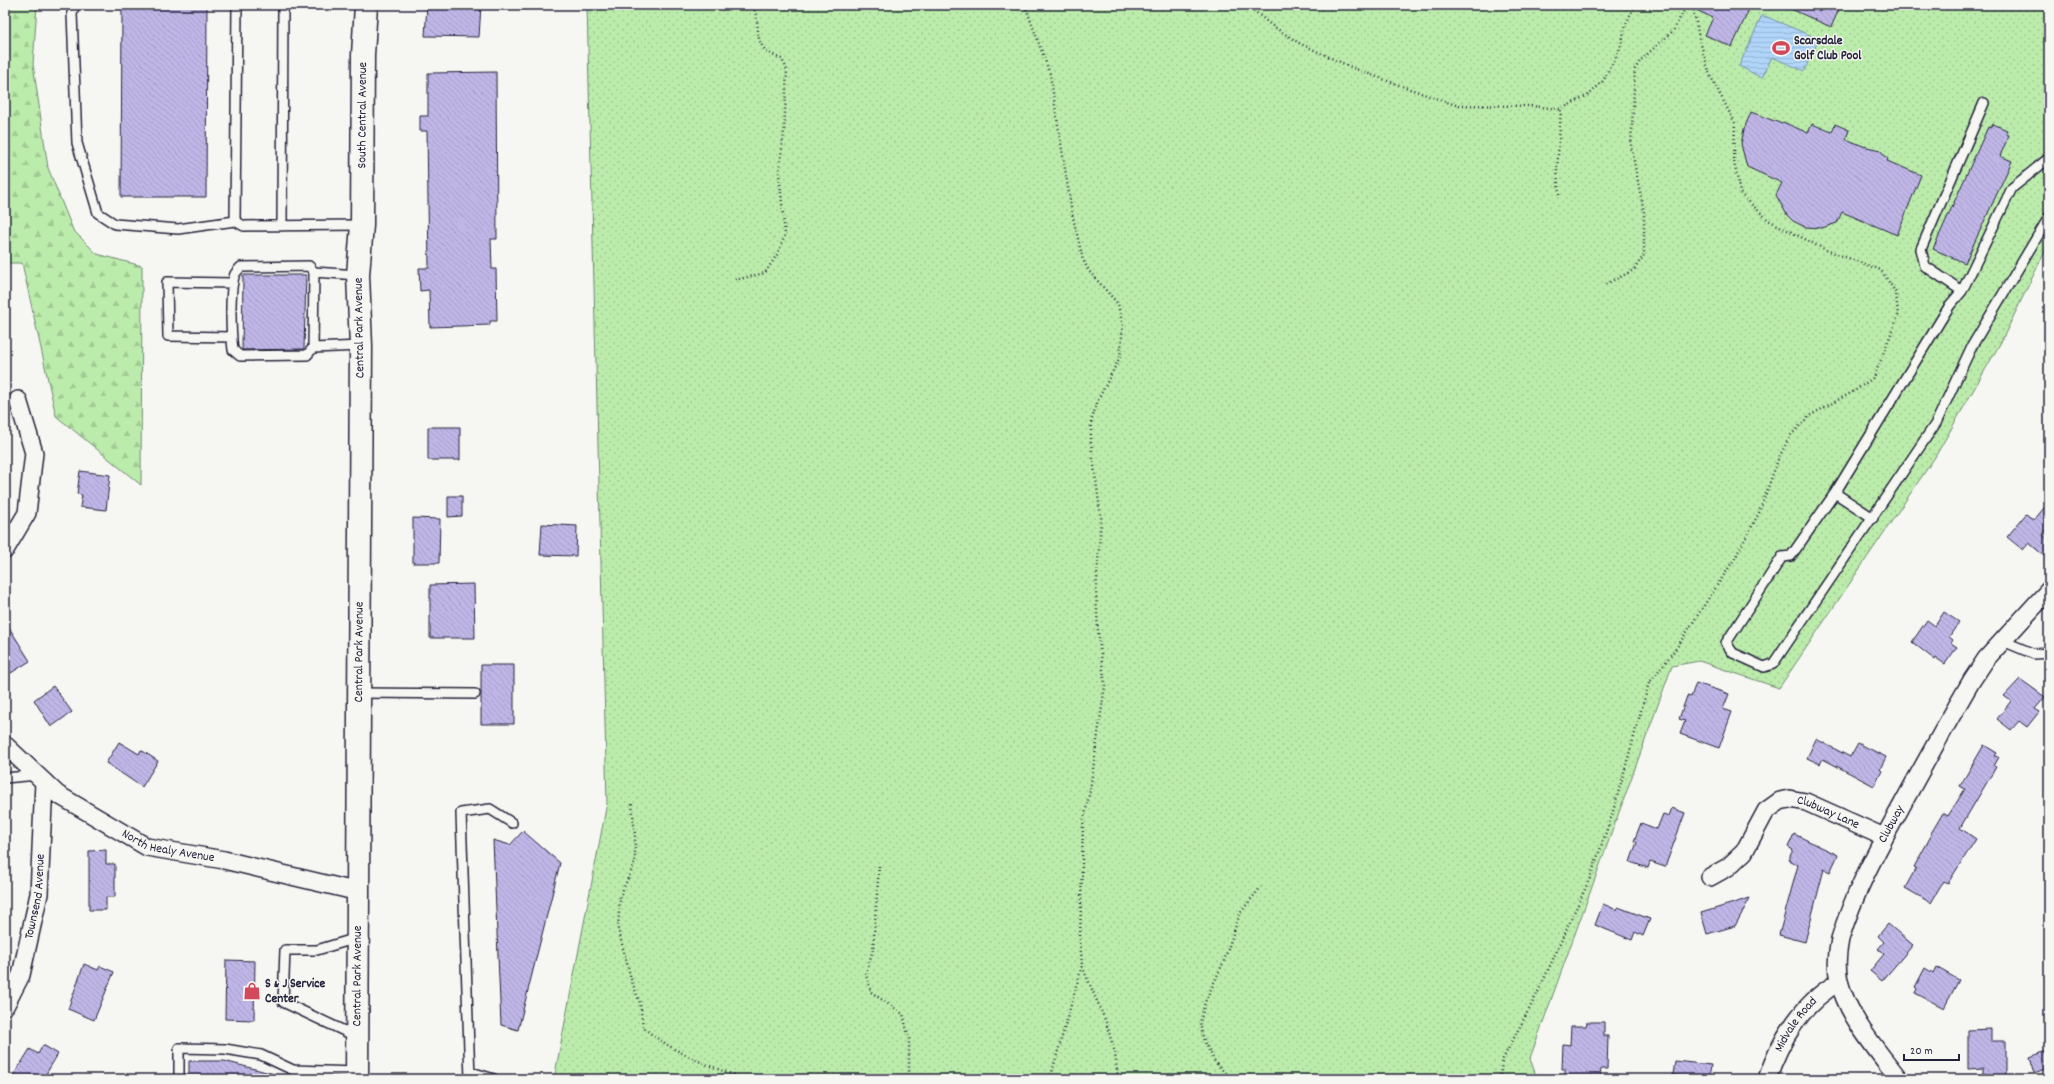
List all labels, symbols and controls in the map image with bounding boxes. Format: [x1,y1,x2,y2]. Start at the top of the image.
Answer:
place label: Scarsdale Golf Club Pool [1794,32,1862,66]
sports icon: Scarsdale Golf Club Pool [1771,38,1791,58]
street label: South Central Avenue [353,62,372,169]
street label: Central Park Avenue [350,277,370,378]
street label: Central Park Avenue [350,601,369,702]
street label: Clubway Lane [1795,791,1863,834]
street label: Clubway [1873,801,1910,847]
street label: North Healy Avenue [118,825,216,868]
street label: Townsend Avenue [20,853,50,941]
street label: Central Park Avenue [348,925,367,1026]
place label: S & J Service Center [265,975,325,1009]
shop icon: S & J Service Center [242,981,262,1001]
street label: Midvale Road [1770,993,1822,1055]
scale bar [1904,1036,1959,1062]
text: 20 m [1910,1043,1933,1060]

